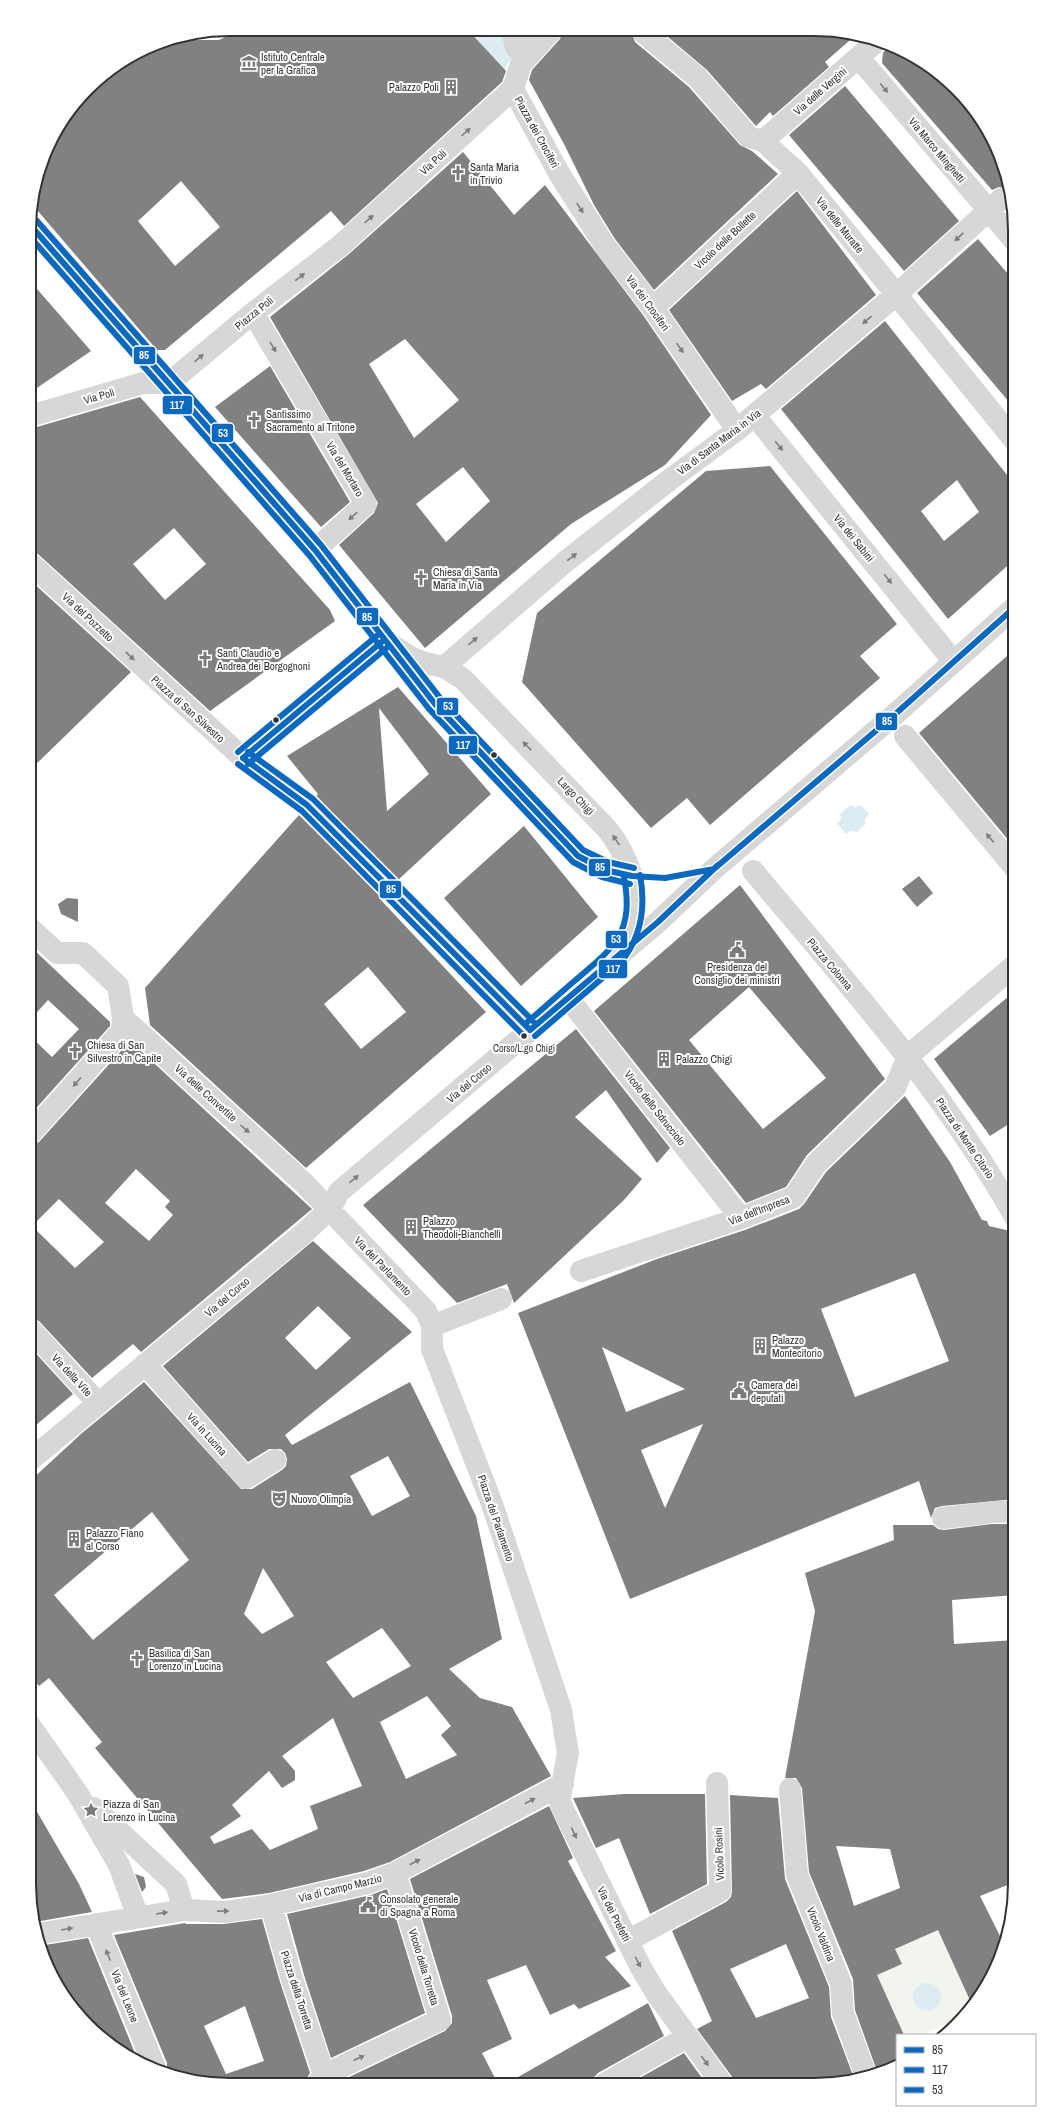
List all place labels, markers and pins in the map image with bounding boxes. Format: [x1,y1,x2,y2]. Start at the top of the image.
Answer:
place label: Istituto Centrale per la Grafica [261,50,325,77]
museum icon: Istituto Centrale per la Grafica [240,54,258,72]
building icon: Palazzo Poli [442,78,460,96]
place label: Palazzo Poli [389,80,439,94]
place label: Santa Maria in Trivio [470,160,519,187]
church icon: Santa Maria in Trivio [449,164,467,182]
place label: Santissimo Sacramento al Tritone [266,407,355,434]
church icon: Santissimo Sacramento al Tritone [245,411,263,429]
place label: Chiesa di Santa Maria in Via [433,565,498,592]
church icon: Chiesa di Santa Maria in Via [412,569,430,587]
place label: Santi Claudio e Andrea dei Borgognoni [216,646,310,673]
church icon: Santi Claudio e Andrea dei Borgognoni [196,650,214,668]
unlabelled marker [271,715,281,725]
unlabelled marker [489,750,499,760]
public building icon: Presidenza del Consiglio dei ministri [728,941,746,959]
place label: Presidenza del Consiglio dei ministri [694,960,780,987]
marker: Corso/L.go Chigi [519,1031,529,1041]
place label: Chiesa di San Silvestro in Capite [87,1038,161,1065]
church icon: Chiesa di San Silvestro in Capite [66,1042,84,1060]
place label: Corso/L.go Chigi [493,1042,555,1055]
building icon: Palazzo Chigi [655,1050,673,1068]
place label: Palazzo Chigi [676,1052,732,1066]
place label: Palazzo Theodoli-Bianchelli [423,1214,501,1241]
building icon: Palazzo Theodoli-Bianchelli [402,1218,420,1236]
place label: Palazzo Montecitorio [772,1333,822,1360]
building icon: Palazzo Montecitorio [751,1337,769,1355]
place label: Camera dei deputati [751,1378,798,1405]
public building icon: Camera dei deputati [730,1382,748,1400]
theatre icon: Nuovo Olimpia [270,1490,288,1508]
place label: Nuovo Olimpia [291,1492,351,1506]
place label: Palazzo Fiano al Corso [86,1526,144,1553]
building icon: Palazzo Fiano al Corso [65,1530,83,1548]
place label: Basilica di San Lorenzo in Lucina [149,1646,221,1673]
church icon: Basilica di San Lorenzo in Lucina [128,1650,146,1668]
place label: Piazza di San Lorenzo in Lucina [103,1797,175,1824]
place icon: Piazza di San Lorenzo in Lucina [82,1801,100,1819]
place label: Consolato generale di Spagna a Roma [380,1892,458,1919]
public building icon: Consolato generale di Spagna a Roma [359,1896,377,1914]

